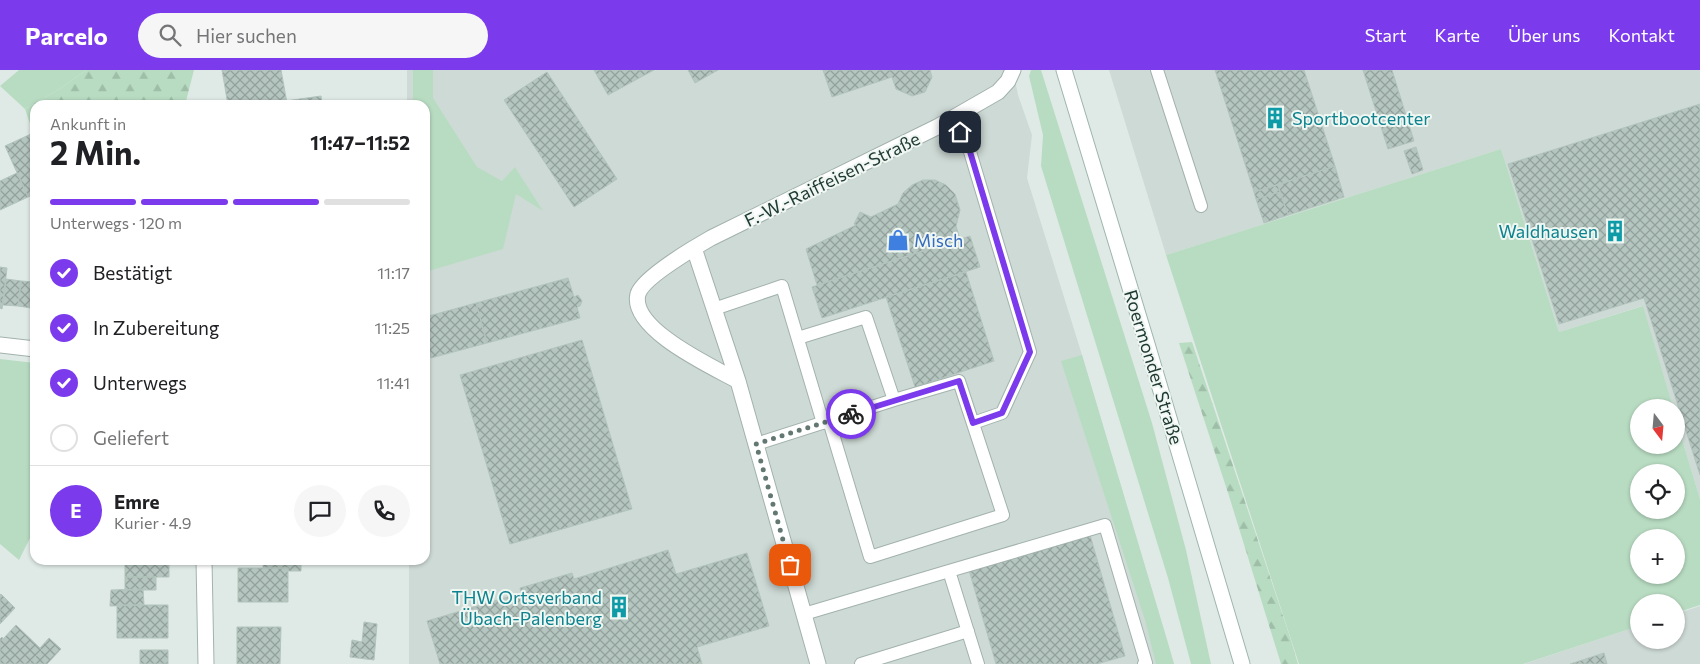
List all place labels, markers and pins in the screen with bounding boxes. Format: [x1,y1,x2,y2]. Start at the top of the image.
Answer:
building icon: Sportbootcenter [1262,105,1288,131]
place label: Sportbootcenter [1292,107,1430,129]
pin [939,111,981,153]
building icon: Waldhausen [1602,218,1628,244]
place label: Waldhausen [1498,220,1598,242]
shop icon: Misch [885,227,911,253]
place label: Misch [914,229,963,251]
pin [769,544,811,586]
place label: THW Ortsverband Übach-Palenberg [452,586,602,629]
building icon: THW Ortsverband Übach-Palenberg [606,594,632,620]

